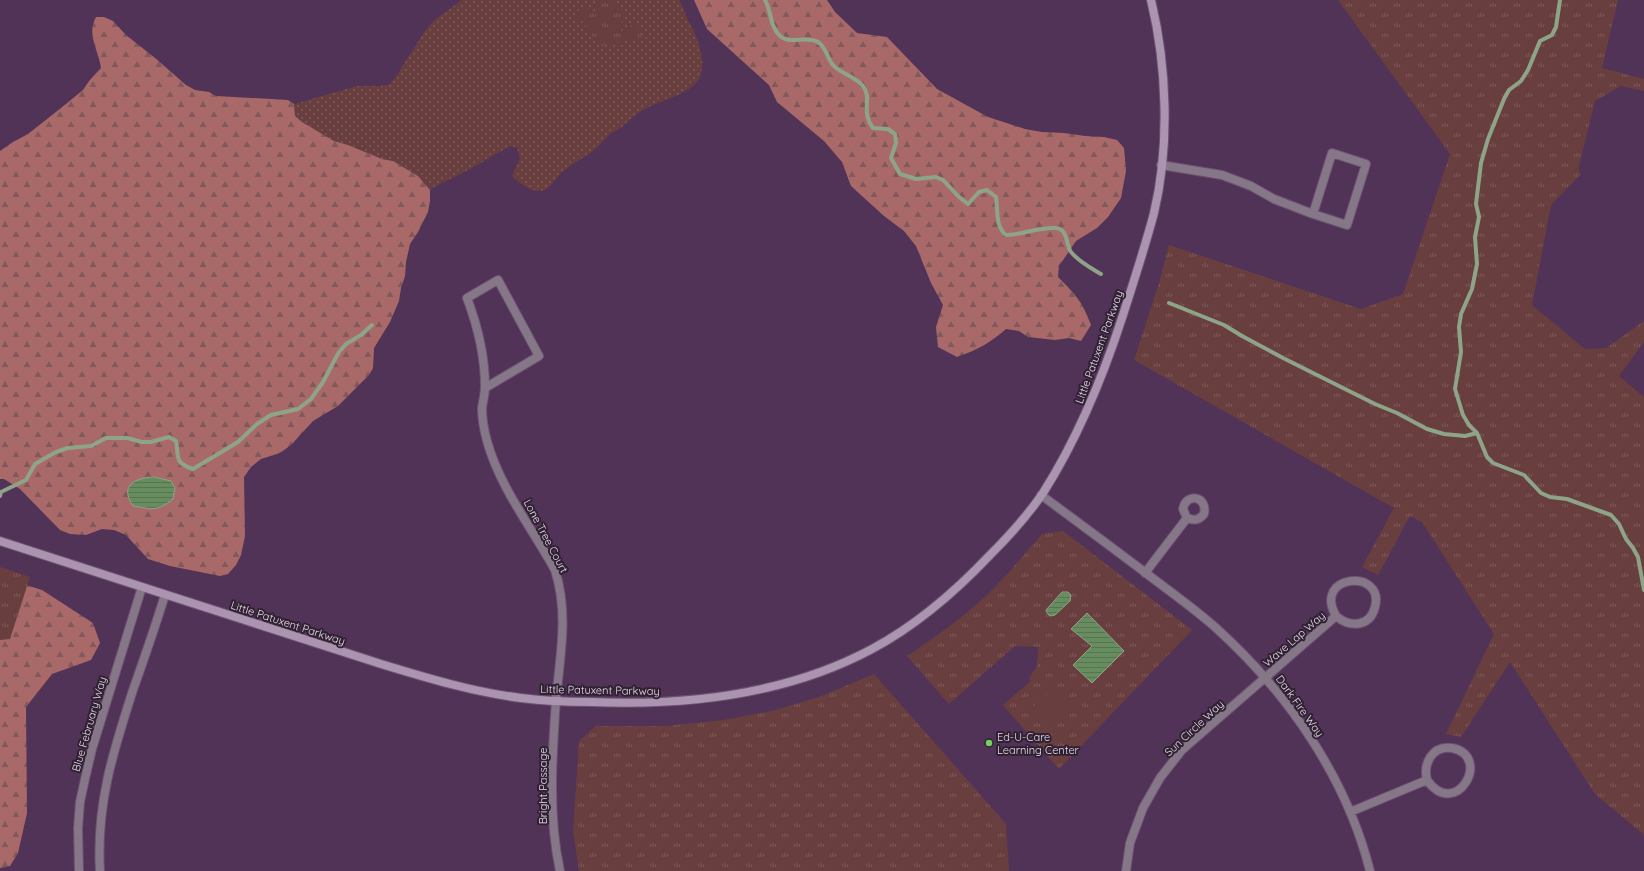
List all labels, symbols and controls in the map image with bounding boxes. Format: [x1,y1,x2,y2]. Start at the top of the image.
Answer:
street label: Little Patuxent Parkway [1072,288,1126,406]
street label: Lone Tree Court [521,497,571,576]
street label: Little Patuxent Parkway [229,598,347,648]
street label: Wave Lap Way [1260,608,1328,670]
street label: Dark Fire Way [1273,672,1327,740]
street label: Blue February Way [69,675,109,773]
street label: Little Patuxent Parkway [540,682,660,698]
street label: Sun Circle Way [1161,697,1227,759]
place label: Ed-U-Care Learning Center [997,730,1080,757]
marker: Ed-U-Care Learning Center [984,738,994,748]
street label: Bright Passage [536,748,550,824]

